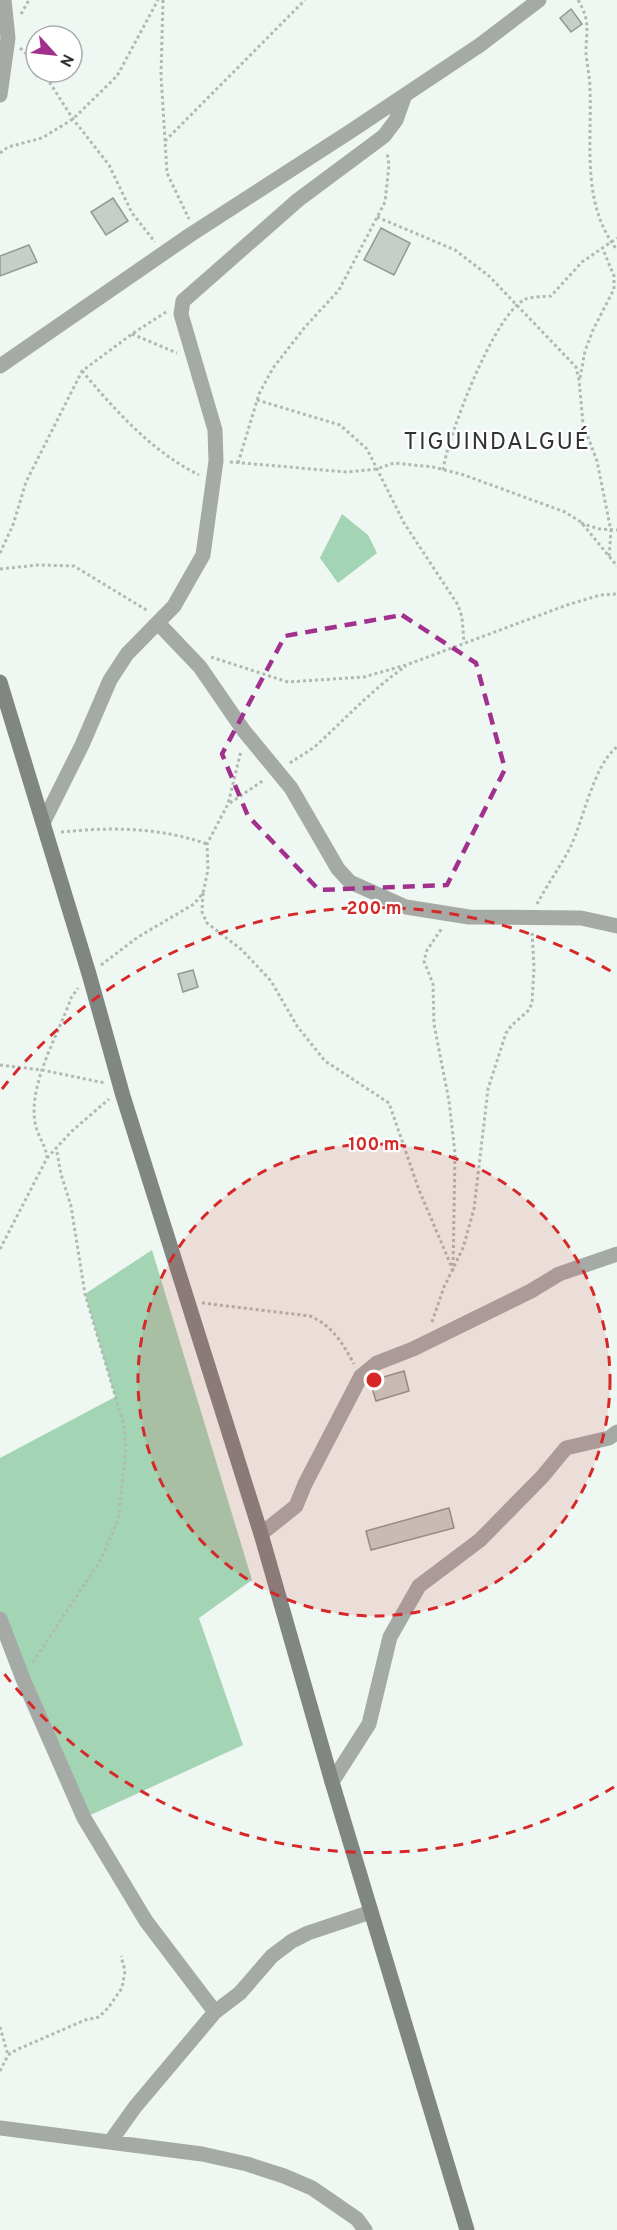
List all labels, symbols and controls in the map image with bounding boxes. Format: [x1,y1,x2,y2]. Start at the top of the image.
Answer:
north arrow [24,24,84,84]
text: N [54,50,77,70]
district label: TIGUINDALGUÉ [404,426,590,458]
text: 200 m [346,898,402,921]
text: 100 m [348,1134,400,1157]
centre of rings [364,1370,384,1390]

